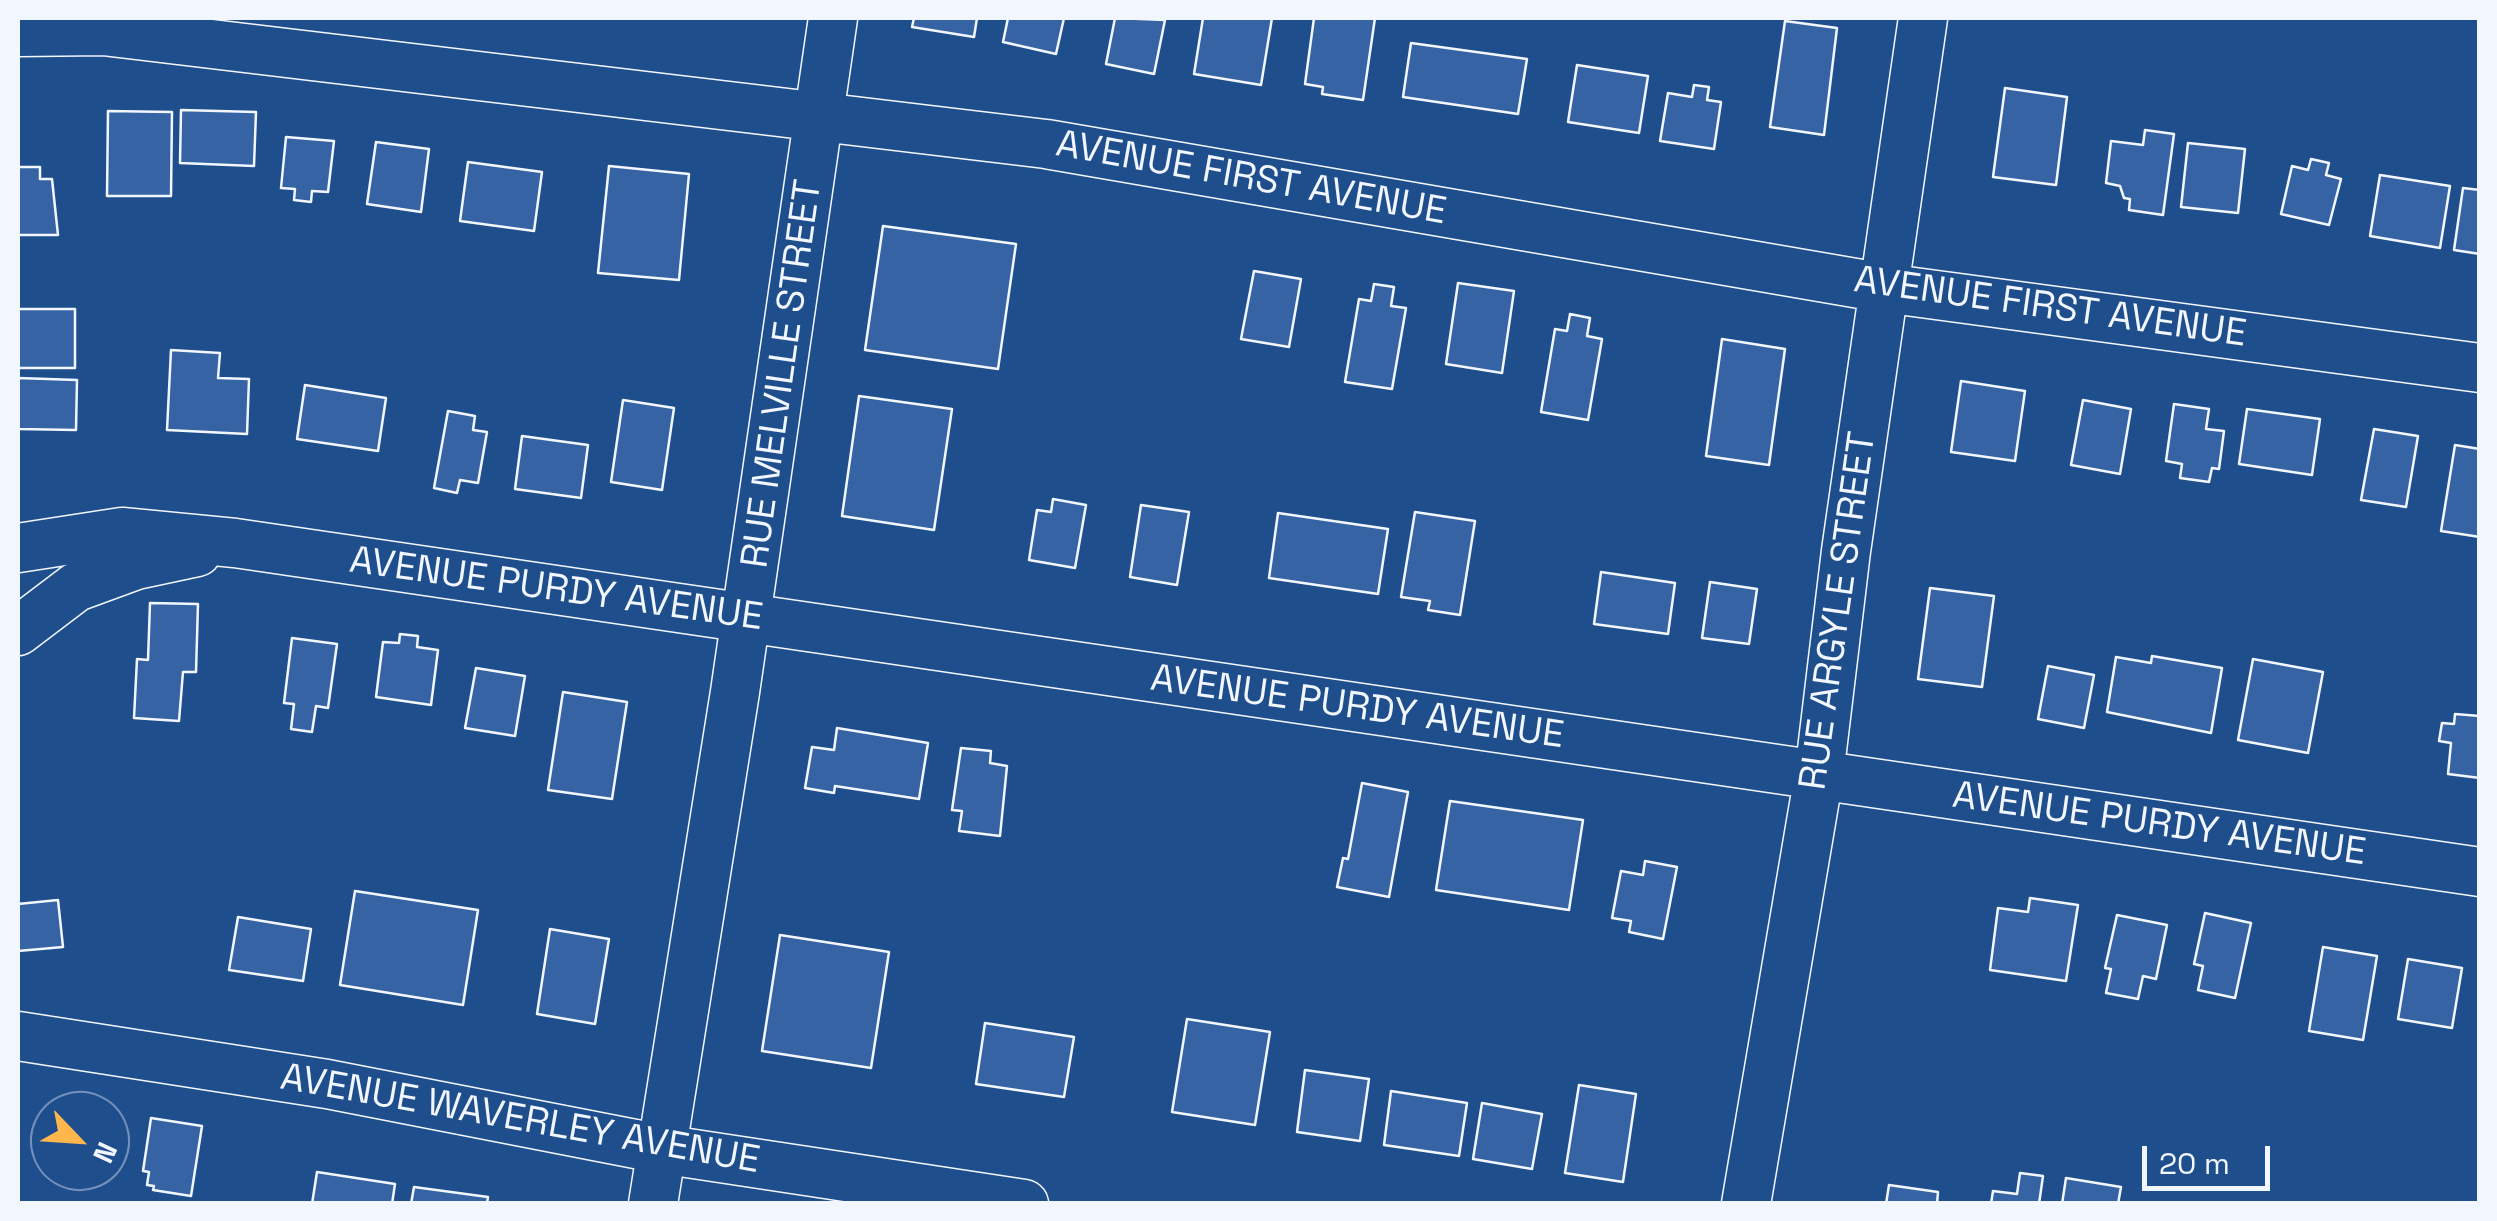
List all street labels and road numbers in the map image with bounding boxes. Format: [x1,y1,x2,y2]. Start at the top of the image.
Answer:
street label: AVENUE FIRST AVENUE [1052,122,1450,236]
street label: RUE MELVILLE STREET [733,177,833,571]
street label: AVENUE FIRST AVENUE [1851,258,2249,358]
street label: RUE ARGYLE STREET [1791,429,1887,793]
street label: AVENUE PURDY AVENUE [347,538,765,642]
street label: AVENUE PURDY AVENUE [1148,656,1566,760]
street label: AVENUE PURDY AVENUE [1950,773,2368,877]
street label: AVENUE WAVERLEY AVENUE [277,1055,763,1185]

